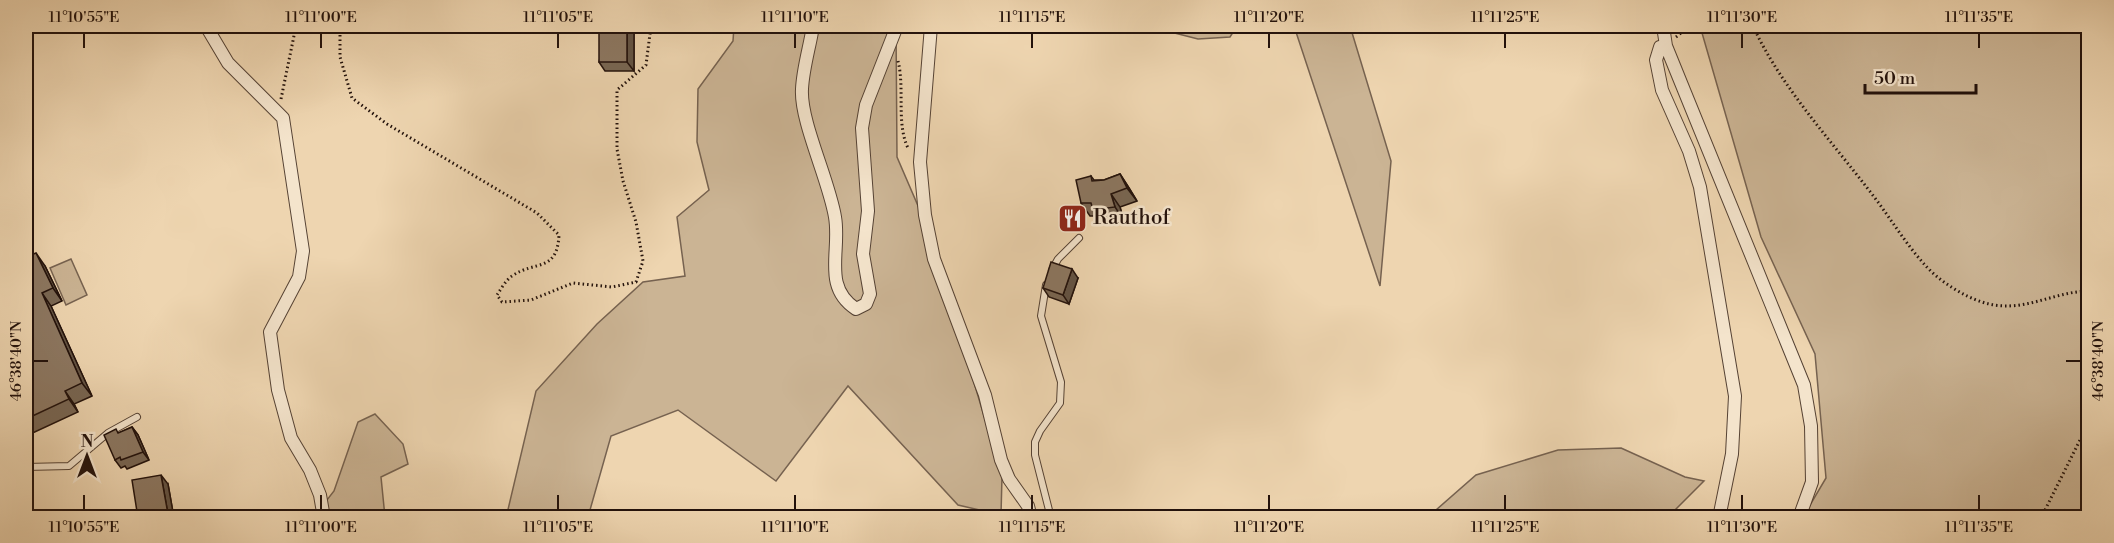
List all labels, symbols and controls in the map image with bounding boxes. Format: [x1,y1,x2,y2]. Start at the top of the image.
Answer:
text: 11°10'55"E [49,8,119,27]
text: 11°11'00"E [285,8,357,27]
text: 11°11'05"E [523,8,593,27]
text: 11°11'10"E [761,8,829,27]
text: 11°11'15"E [999,8,1065,27]
text: 11°11'20"E [1234,8,1304,27]
text: 11°11'25"E [1471,8,1539,27]
text: 11°11'30"E [1707,8,1777,27]
text: 11°11'35"E [1945,8,2013,27]
scale bar [1865,57,1976,95]
text: 50 m [1874,67,1916,90]
restaurant icon: Rauthof [1056,202,1088,234]
place label: Rauthof [1093,205,1171,231]
text: 46°38'40"N [7,321,26,401]
text: 46°38'40"N [2089,321,2108,401]
north arrow [57,426,117,486]
text: N [81,432,94,452]
text: 11°10'55"E [49,518,119,537]
text: 11°11'00"E [285,518,357,537]
text: 11°11'05"E [523,518,593,537]
text: 11°11'10"E [761,518,829,537]
text: 11°11'15"E [999,518,1065,537]
text: 11°11'20"E [1234,518,1304,537]
text: 11°11'25"E [1471,518,1539,537]
text: 11°11'30"E [1707,518,1777,537]
text: 11°11'35"E [1945,518,2013,537]

